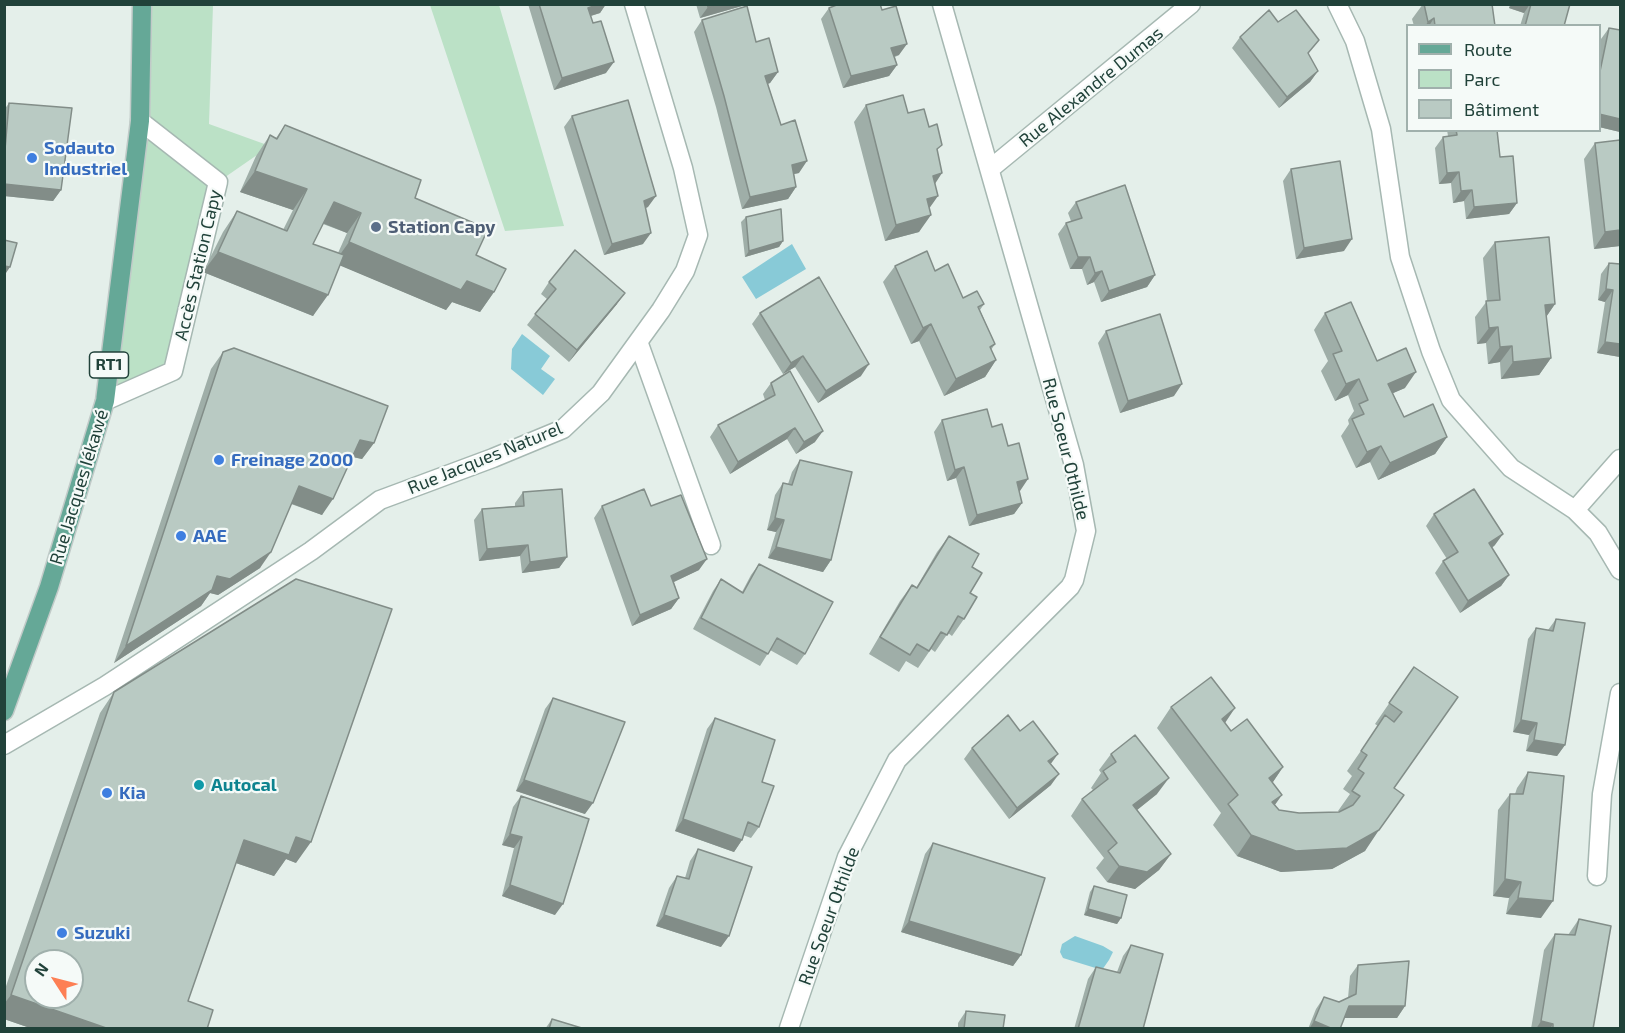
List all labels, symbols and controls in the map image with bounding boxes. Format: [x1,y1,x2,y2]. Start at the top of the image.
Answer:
street label: Rue Alexandre Dumas [1015,22,1167,152]
legend [1406,24,1601,132]
text: Route [1464,38,1512,60]
text: Parc [1464,68,1500,90]
text: Bâtiment [1464,98,1539,120]
place label: Sodauto Industriel [44,137,127,180]
marker: Sodauto Industriel [25,151,39,165]
street label: Accès Station Capy [170,187,226,343]
place label: Station Capy [388,216,495,238]
marker: Station Capy [369,220,383,234]
road number: RT1 [90,352,128,378]
street label: Rue Soeur Othilde [1038,376,1094,522]
street label: Rue Jacques Iékawé [45,407,113,567]
street label: Rue Jacques Naturel [405,417,565,499]
place label: Freinage 2000 [231,449,353,471]
marker: Freinage 2000 [212,453,226,467]
place label: AAE [193,525,227,547]
marker: AAE [174,529,188,543]
place label: Autocal [211,774,277,796]
marker: Autocal [192,778,206,792]
place label: Kia [119,782,146,804]
marker: Kia [100,786,114,800]
street label: Rue Soeur Othilde [794,844,864,988]
place label: Suzuki [74,922,130,944]
marker: Suzuki [55,926,69,940]
north arrow [24,949,84,1009]
text: N [30,959,52,980]

